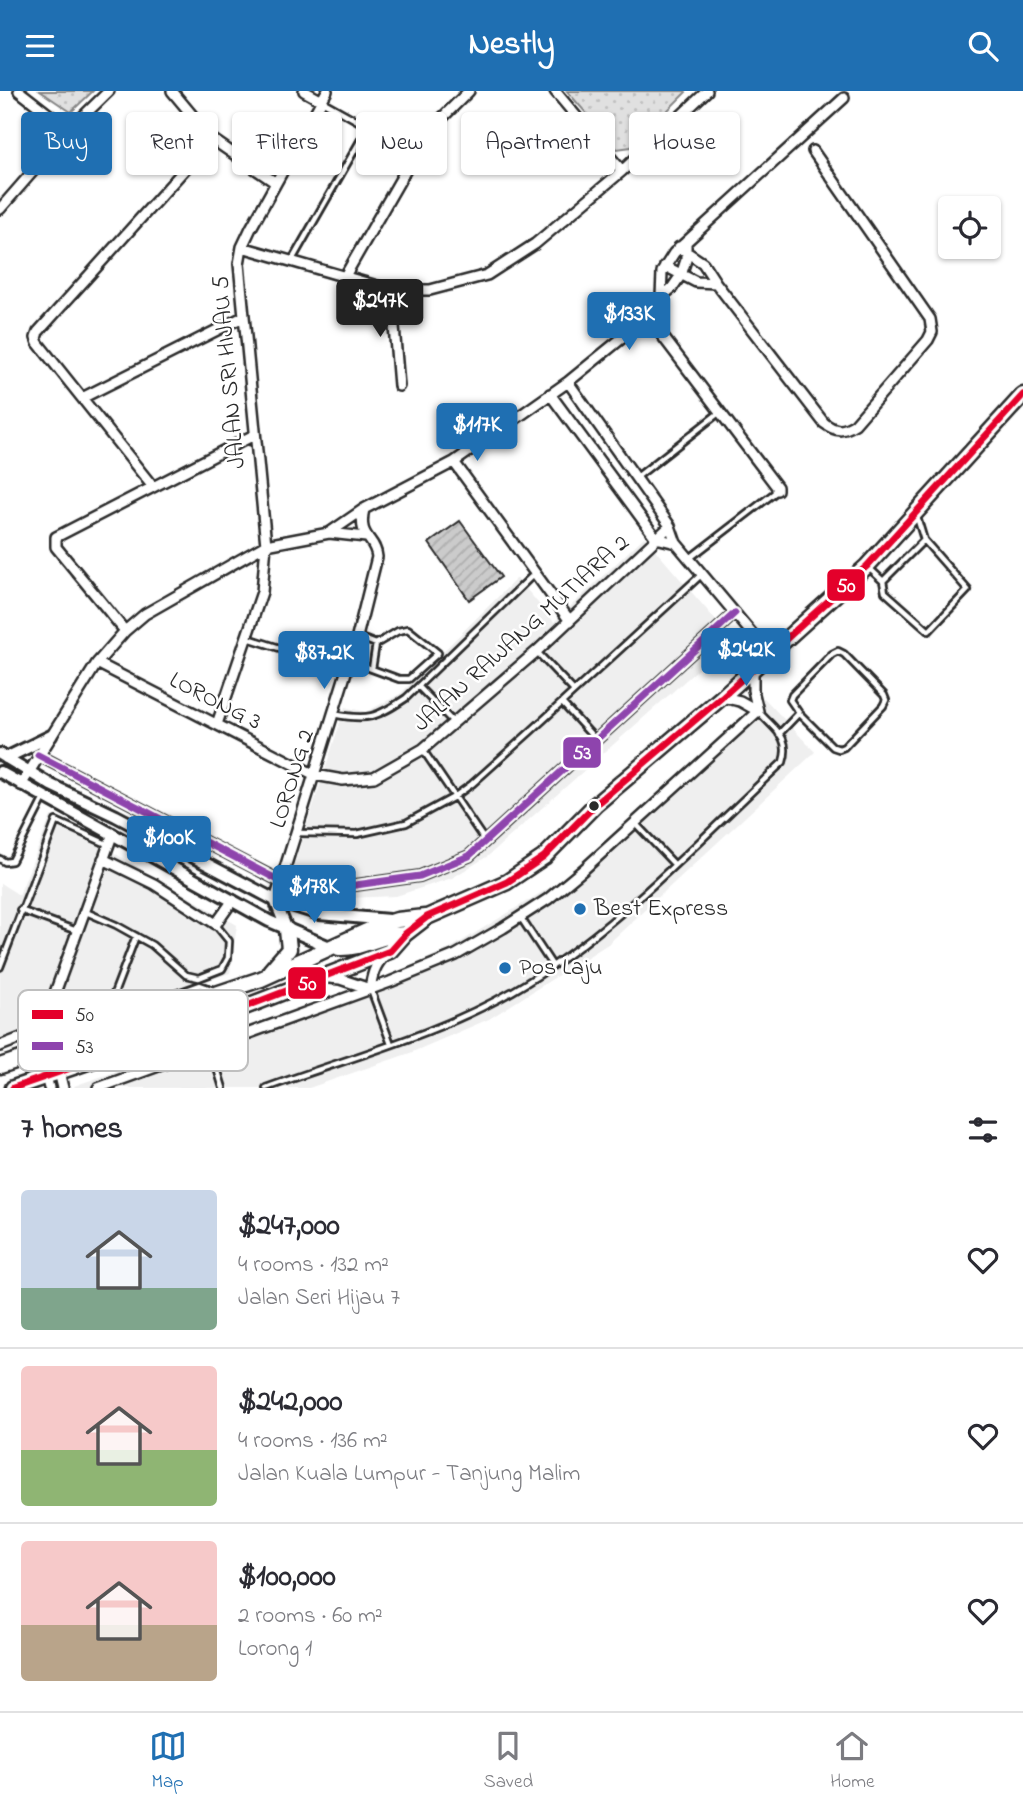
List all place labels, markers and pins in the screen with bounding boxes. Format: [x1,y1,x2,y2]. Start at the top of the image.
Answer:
pin: $247K [331,279,429,339]
pin: $133K [580,293,678,352]
pin: $117K [428,403,526,463]
pin: $242K [697,629,795,688]
pin: $87.2K [267,631,381,691]
unlabelled marker [587,799,601,813]
pin: $100K [120,817,218,876]
pin: $178K [265,865,363,925]
place label: Best Express [593,892,728,927]
marker: Best Express [572,901,588,917]
place label: Pos Laju [519,951,602,986]
marker: Pos Laju [497,960,513,976]

